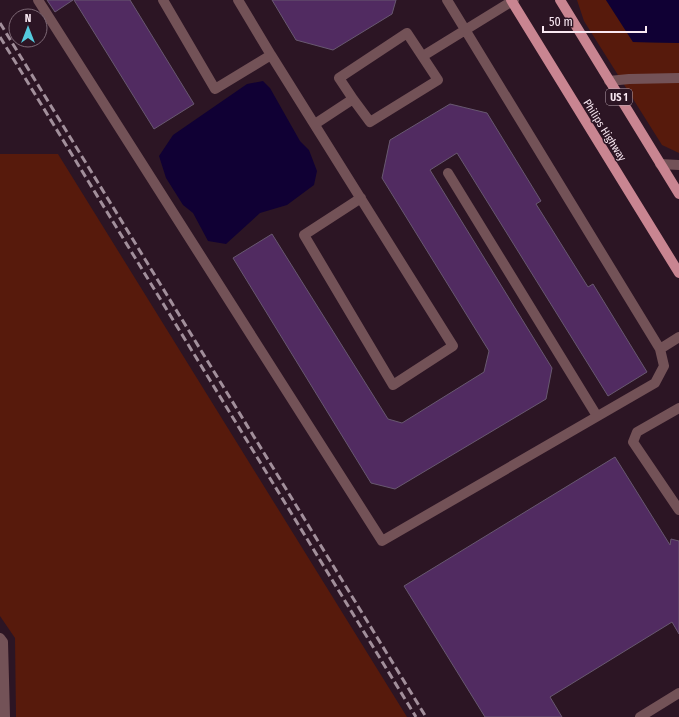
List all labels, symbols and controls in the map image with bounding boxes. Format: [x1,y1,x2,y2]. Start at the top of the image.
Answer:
north arrow [8,8,48,48]
scale bar [543,8,646,34]
text: N [25,12,31,25]
text: 50 m [549,15,573,29]
road number: US 1 [606,89,632,105]
street label: Philips Highway [580,97,629,164]

